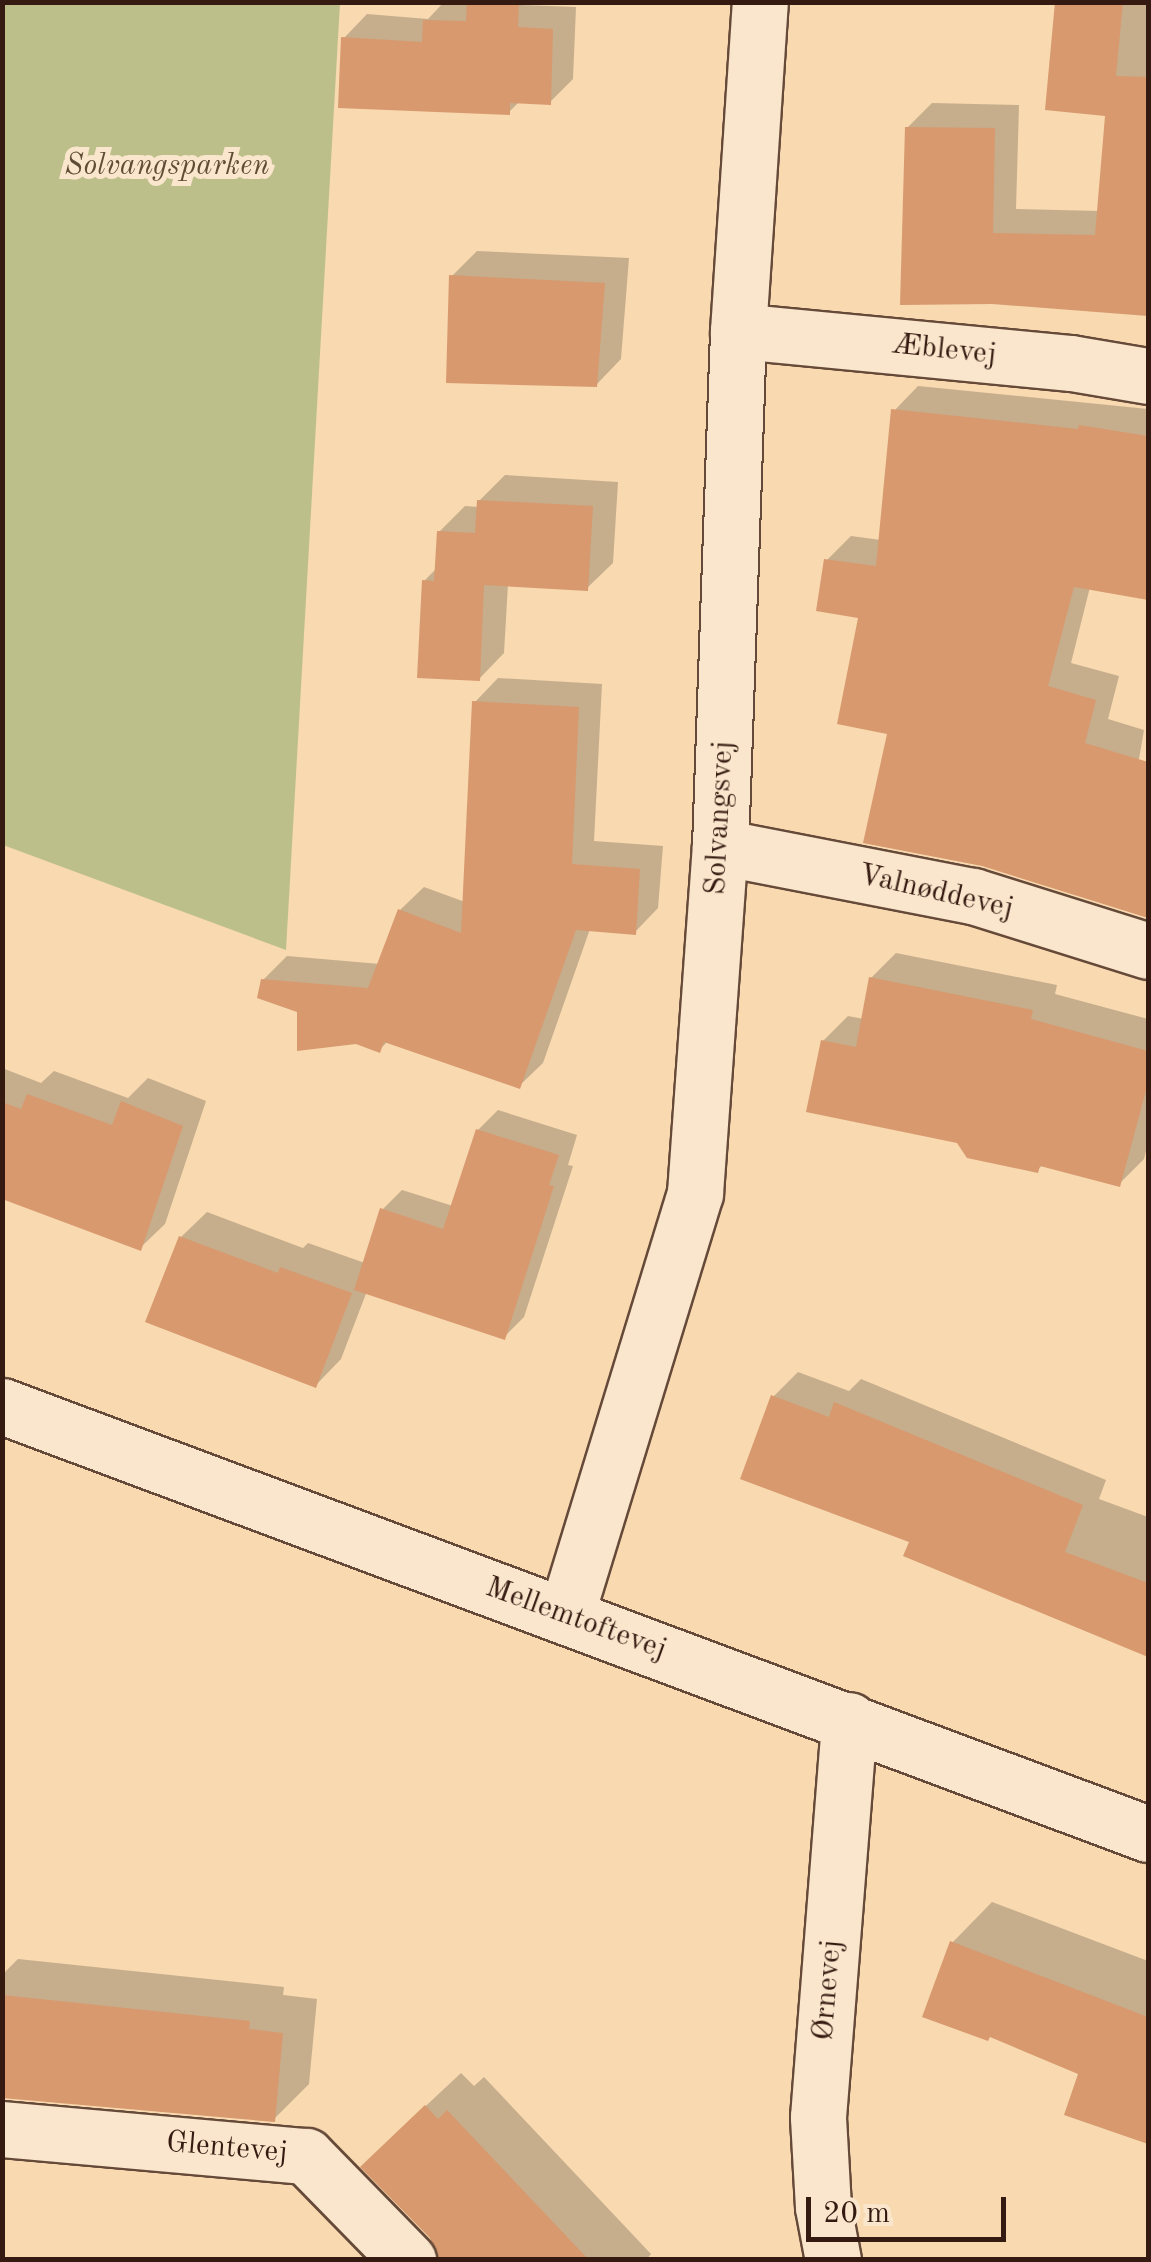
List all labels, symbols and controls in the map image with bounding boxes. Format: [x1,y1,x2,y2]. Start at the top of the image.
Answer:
park label: Solvangsparken [65,148,269,184]
street label: Æblevej [890,327,998,373]
street label: Solvangsvej [698,740,742,896]
street label: Valnøddevej [855,857,1017,927]
street label: Mellemtoftevej [480,1570,672,1668]
street label: Ørnevej [806,1938,850,2042]
street label: Glentevej [165,2125,289,2171]
scale bar [811,2177,1011,2239]
text: 20 m [823,2199,890,2229]

